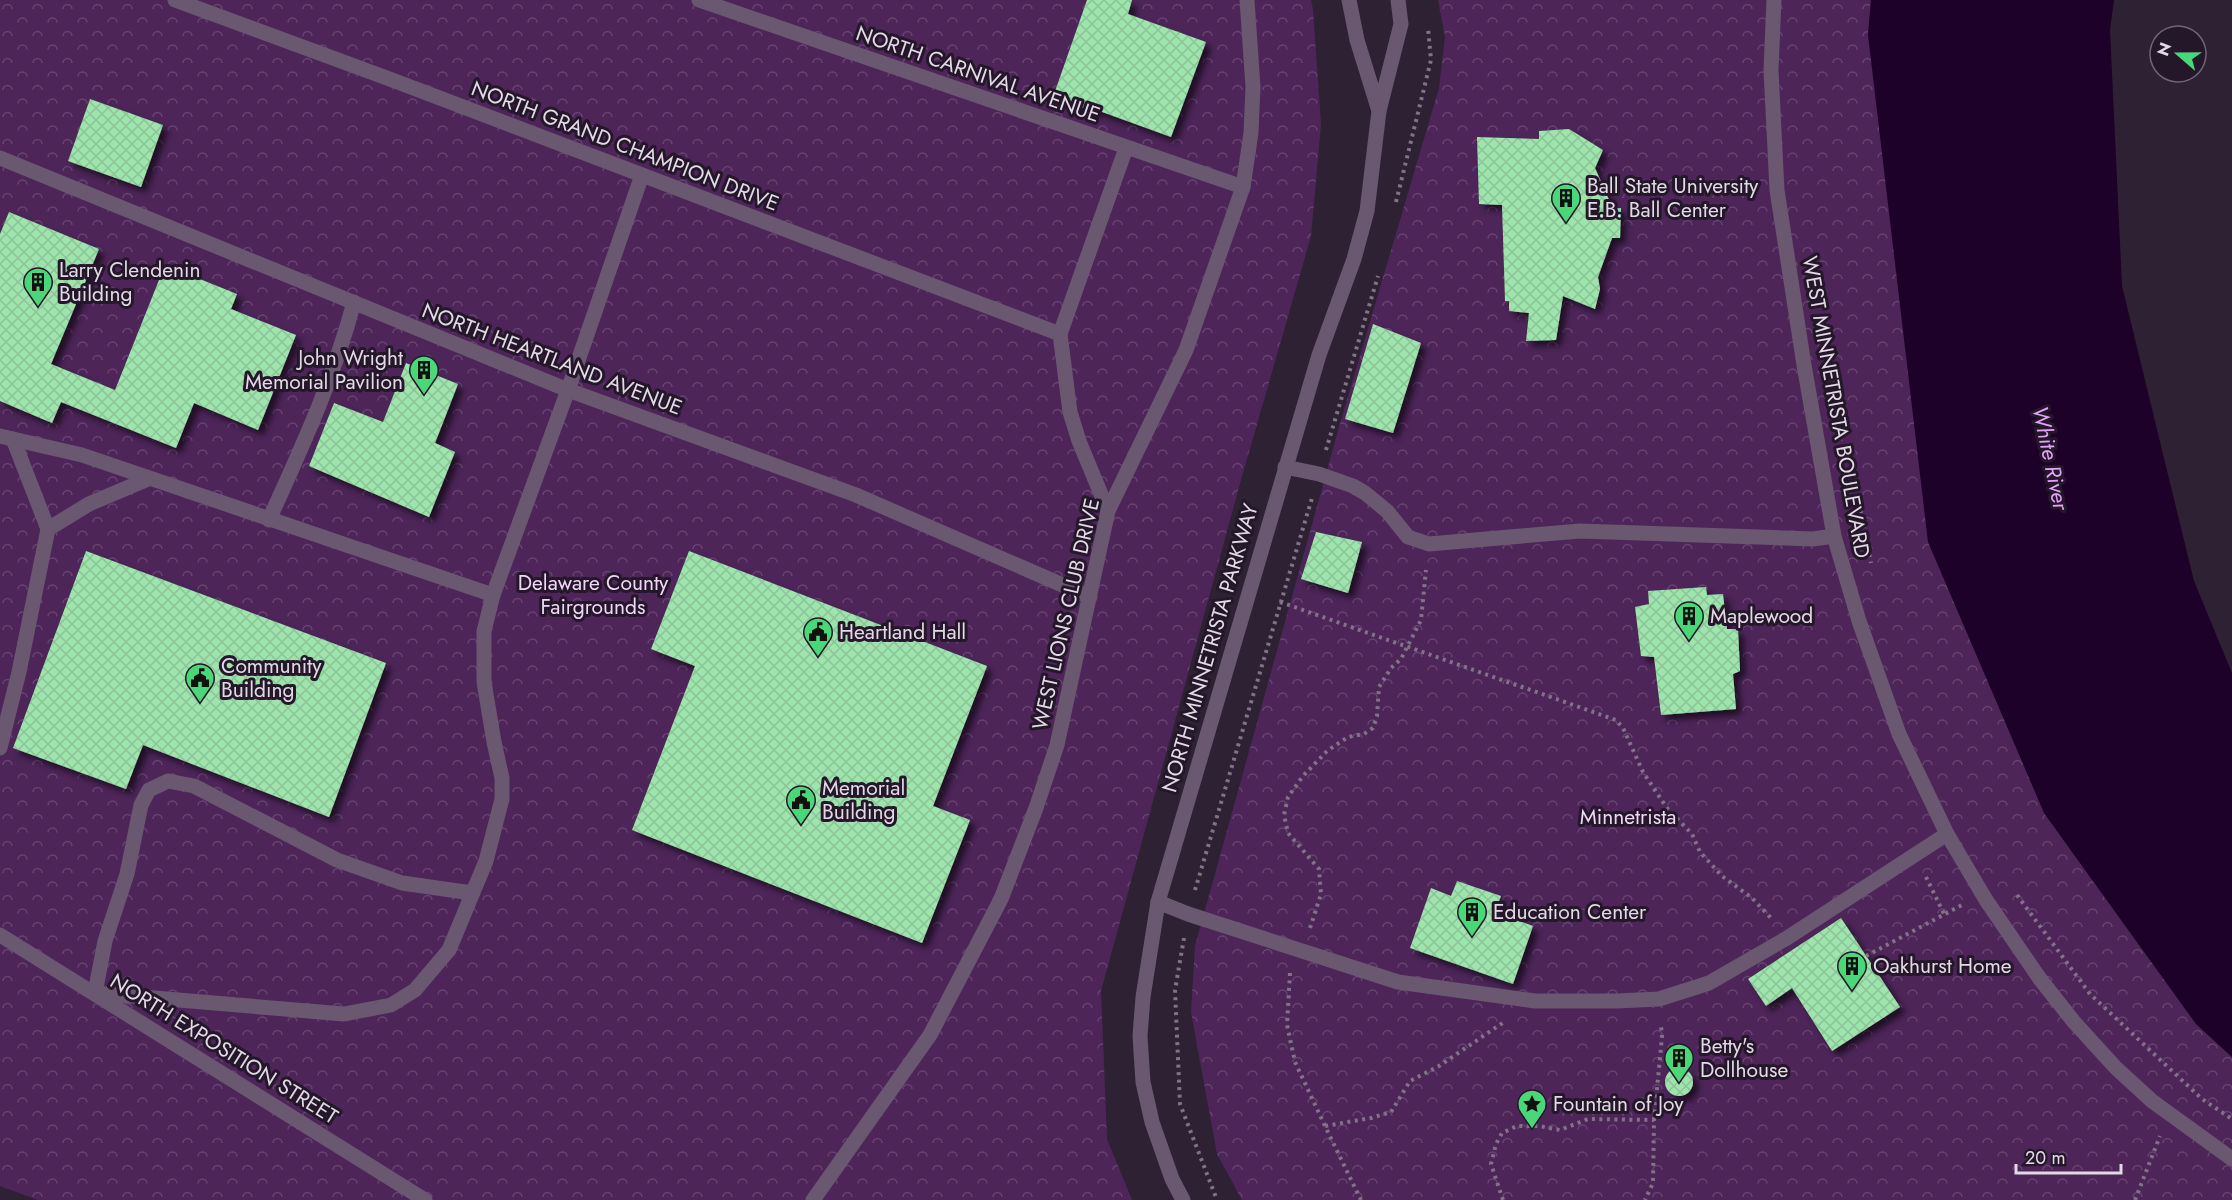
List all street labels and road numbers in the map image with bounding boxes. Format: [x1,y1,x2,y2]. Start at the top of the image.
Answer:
street label: NORTH CARNIVAL AVENUE [852,18,1104,130]
street label: NORTH GRAND CHAMPION DRIVE [467,73,783,219]
street label: WEST MINNETRISTA BOULEVARD [1795,254,1877,560]
street label: NORTH HEARTLAND AVENUE [418,295,686,423]
street label: WEST LIONS CLUB DRIVE [1025,495,1107,733]
street label: NORTH MINNETRISTA PARKWAY [1154,500,1266,796]
street label: NORTH EXPOSITION STREET [104,966,344,1132]

